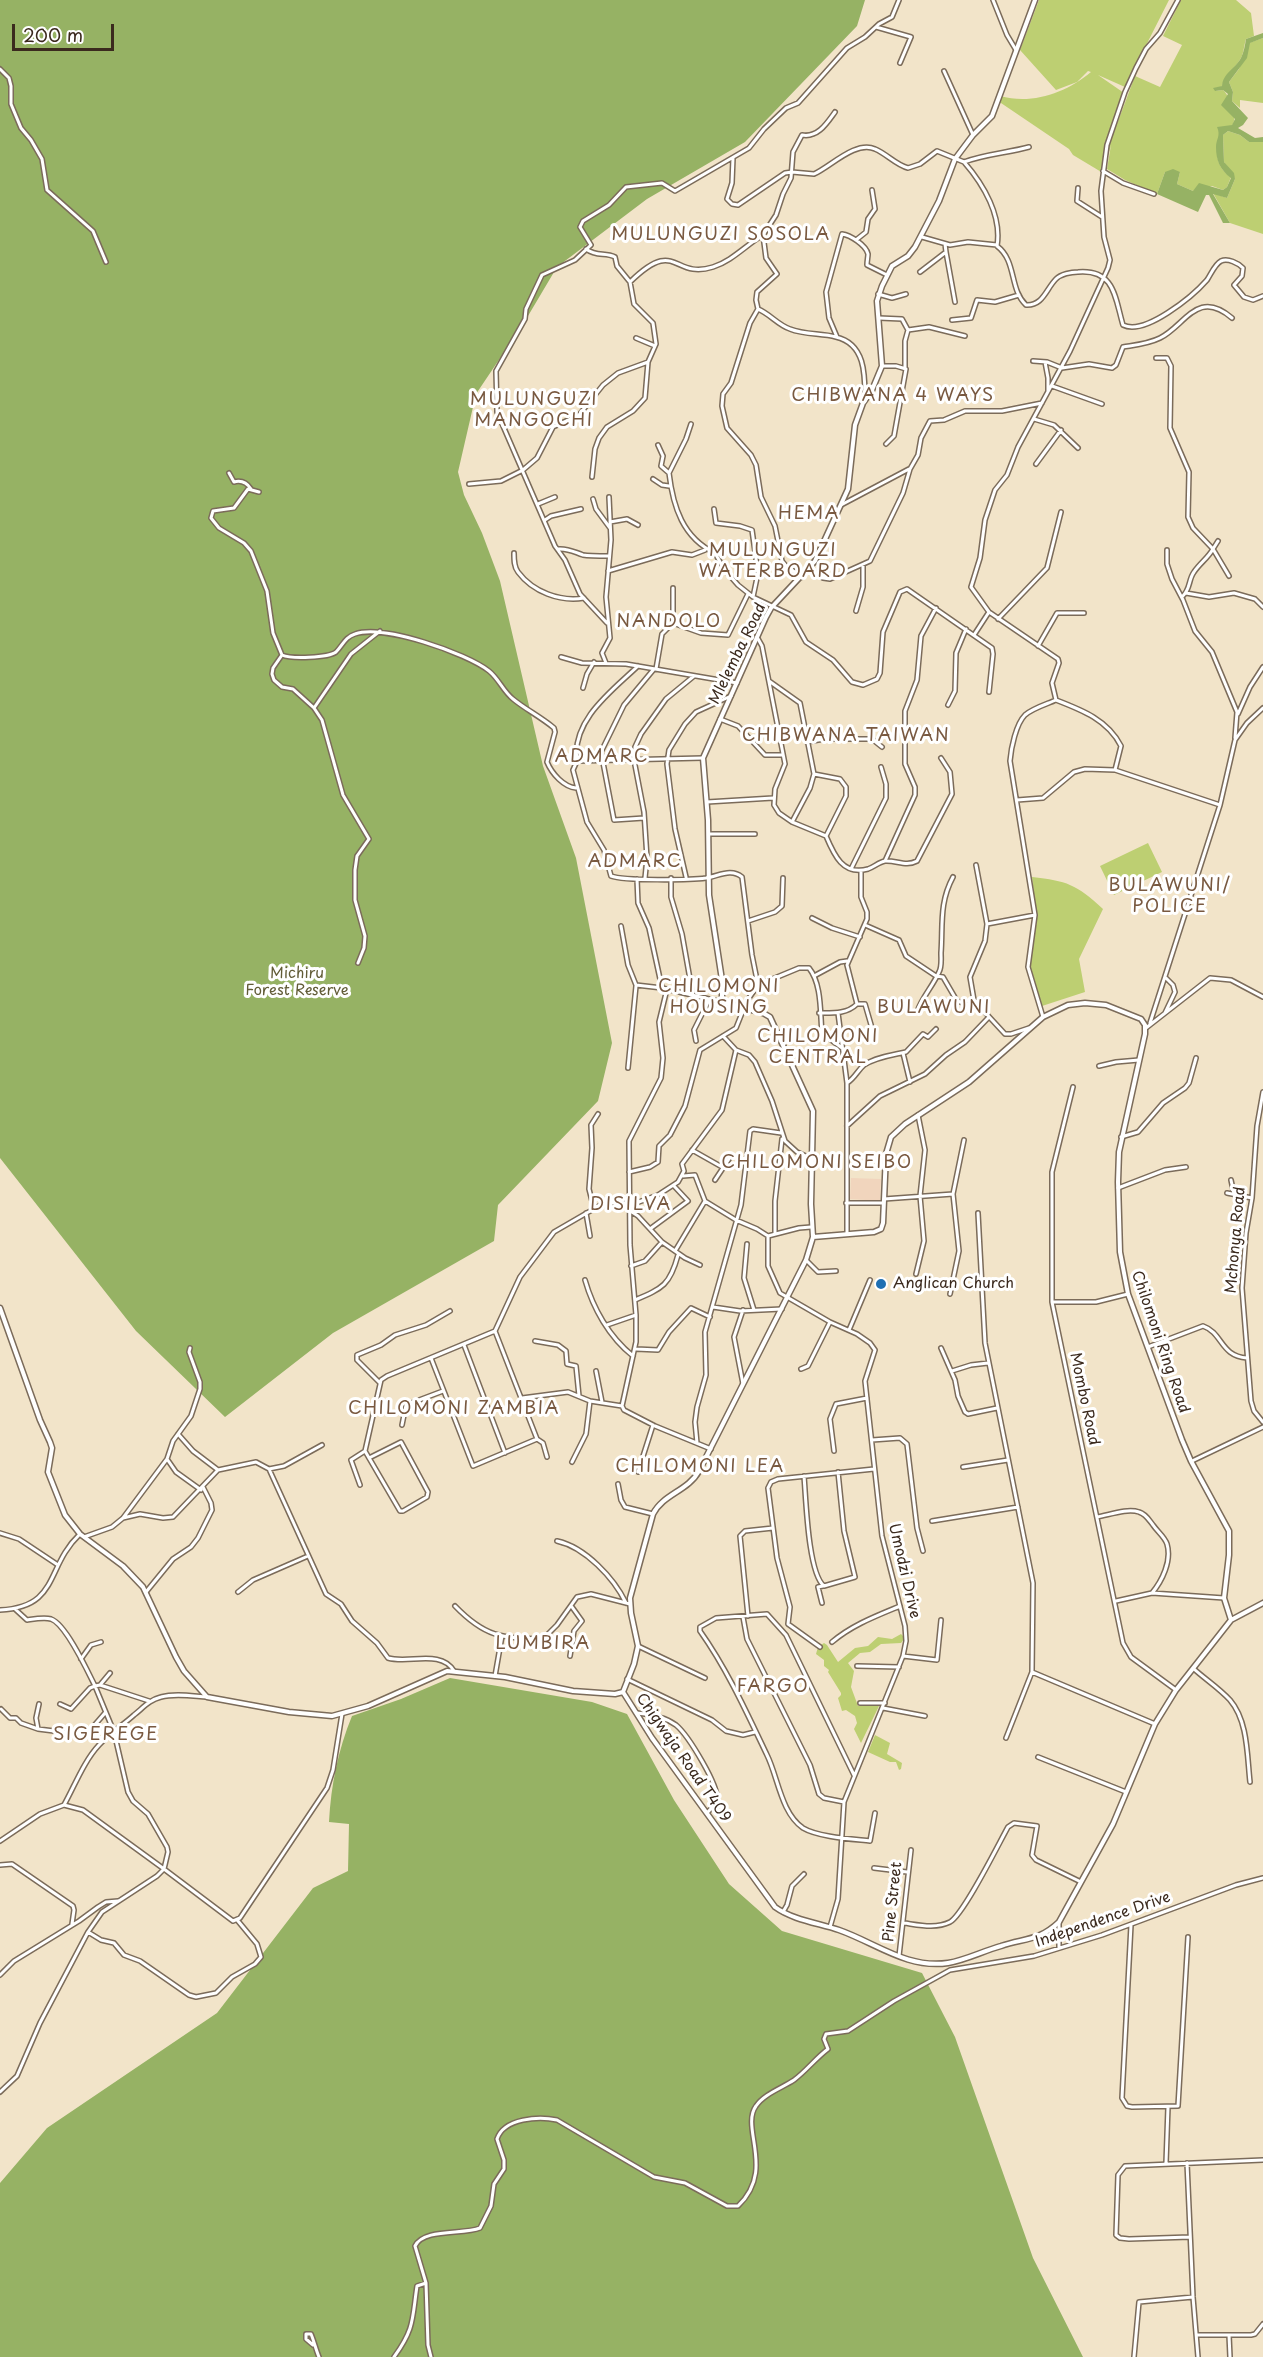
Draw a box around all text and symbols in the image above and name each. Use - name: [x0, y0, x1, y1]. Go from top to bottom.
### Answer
- scale bar: [15, 12, 117, 50]
- text: 200 m: [23, 21, 83, 48]
- district label: MULUNGUZI SOSOLA: [613, 224, 829, 246]
- district label: CHIBWANA 4 WAYS: [791, 385, 995, 407]
- district label: MULUNGUZI MANGOCHI: [471, 389, 597, 432]
- district label: HEMA: [778, 503, 840, 525]
- district label: MULUNGUZI WATERBOARD: [700, 540, 846, 582]
- street label: Mlelemba Road: [706, 600, 770, 708]
- district label: NANDOLO: [616, 611, 722, 633]
- district label: CHIBWANA TAIWAN: [742, 725, 950, 747]
- district label: ADMARC: [555, 746, 649, 768]
- district label: ADMARC: [588, 851, 682, 873]
- district label: BULAWUNI/ POLICE: [1108, 875, 1232, 918]
- park label: Michiru Forest Reserve: [245, 965, 349, 1000]
- district label: CHILOMONI HOUSING: [659, 976, 779, 1018]
- district label: BULAWUNI: [877, 997, 991, 1019]
- district label: CHILOMONI CENTRAL: [758, 1026, 878, 1068]
- district label: CHILOMONI SEIBO: [722, 1152, 912, 1174]
- street label: Mchonya Road: [1222, 1186, 1250, 1294]
- district label: DISILVA: [590, 1194, 672, 1216]
- street label: Chilomoni Ring Road: [1127, 1268, 1193, 1416]
- place label: Anglican Church: [893, 1275, 1014, 1293]
- marker: Anglican Church: [874, 1277, 888, 1291]
- street label: Mombo Road: [1065, 1351, 1103, 1447]
- district label: CHILOMONI ZAMBIA: [349, 1398, 559, 1420]
- district label: CHILOMONI LEA: [616, 1456, 784, 1478]
- street label: Umodzi Drive: [884, 1522, 924, 1620]
- district label: LUMBIRA: [496, 1633, 590, 1655]
- district label: FARGO: [736, 1676, 810, 1698]
- street label: Chigwaja Road T409: [632, 1690, 734, 1826]
- district label: SIGEREGE: [54, 1724, 158, 1746]
- street label: Pine Street: [880, 1861, 906, 1943]
- street label: Independence Drive: [1033, 1888, 1173, 1952]

